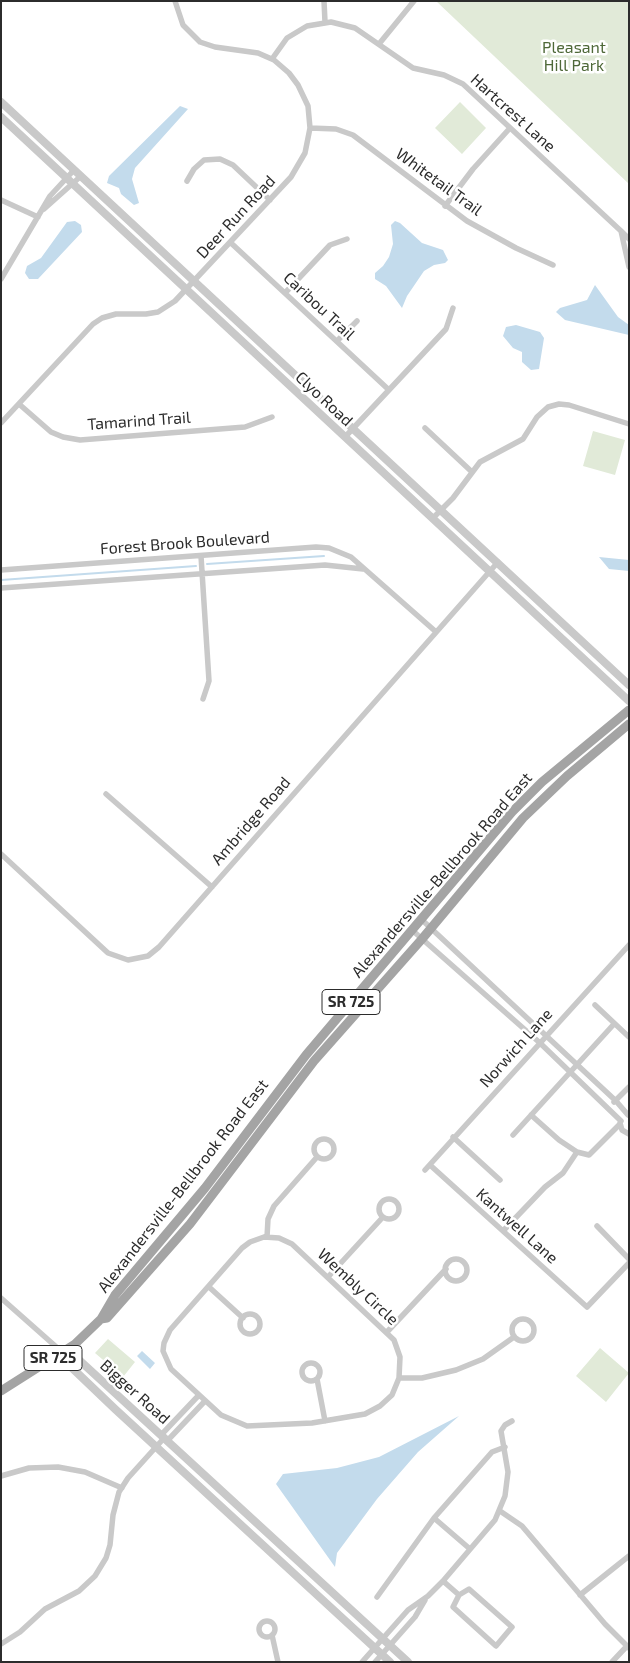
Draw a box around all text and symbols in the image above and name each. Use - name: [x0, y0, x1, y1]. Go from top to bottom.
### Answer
- park label: Pleasant Hill Park: [542, 38, 606, 76]
- street label: Hartcrest Lane: [467, 70, 559, 156]
- street label: Whitetail Trail: [392, 144, 486, 220]
- street label: Deer Run Road: [193, 172, 279, 262]
- street label: Caribou Trail: [279, 268, 359, 344]
- street label: Clyo Road: [291, 368, 357, 430]
- street label: Tamarind Trail: [87, 408, 191, 434]
- street label: Forest Brook Boulevard: [99, 527, 271, 559]
- street label: Alexandersville-Bellbrook Road East: [348, 769, 536, 981]
- street label: Ambridge Road: [208, 773, 294, 869]
- road number: SR 725: [322, 990, 380, 1014]
- street label: Norwich Lane: [476, 1005, 556, 1091]
- street label: Alexandersville-Bellbrook Road East: [94, 1076, 272, 1296]
- street label: Kantwell Lane: [472, 1184, 562, 1268]
- street label: Wembly Circle: [314, 1245, 402, 1329]
- road number: SR 725: [24, 1346, 82, 1370]
- street label: Bigger Road: [96, 1356, 174, 1428]

